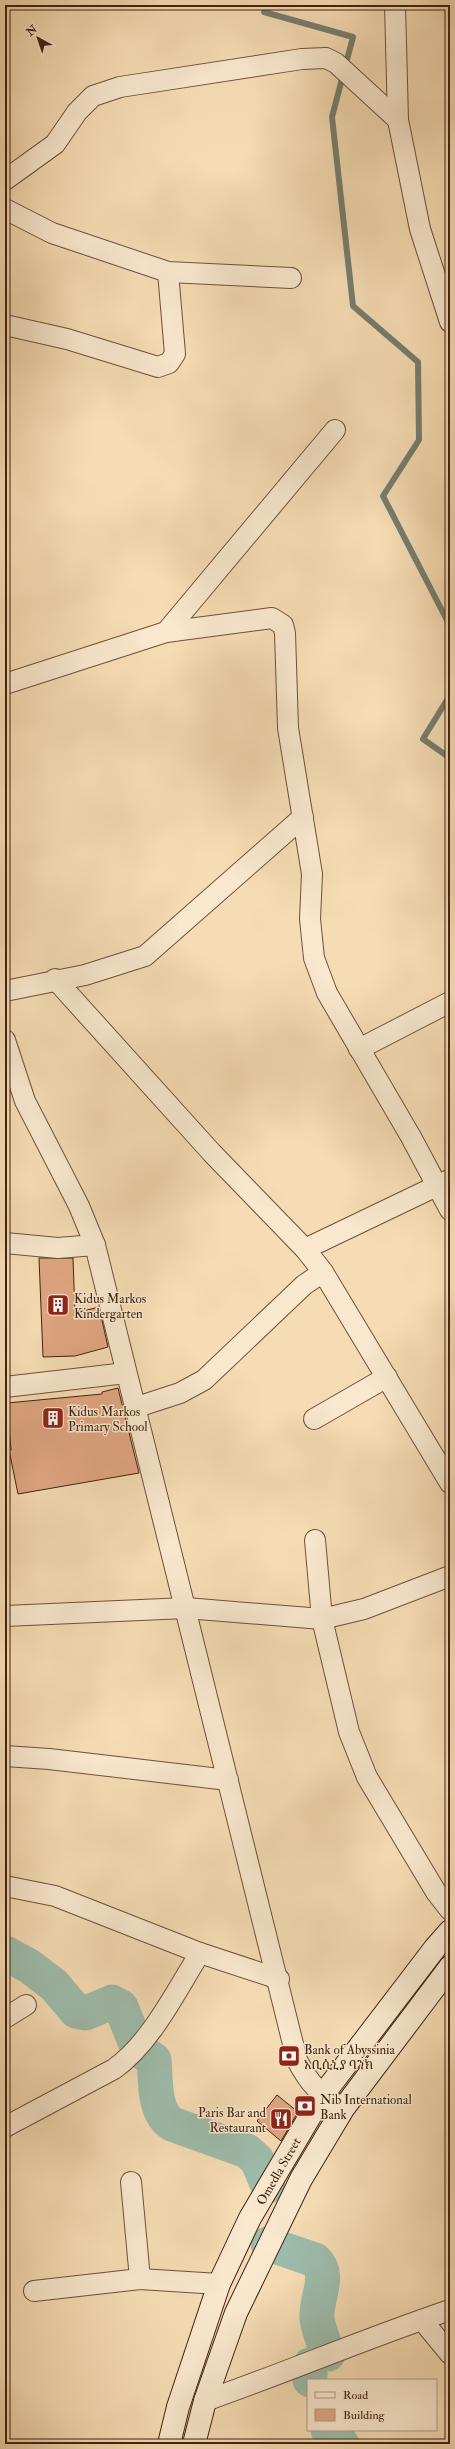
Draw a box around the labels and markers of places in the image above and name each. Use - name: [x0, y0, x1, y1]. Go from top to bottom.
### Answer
- place label: Kidus Markos Kindergarten: [74, 1291, 147, 1322]
- building icon: Kidus Markos Kindergarten: [45, 1292, 71, 1318]
- place label: Kidus Markos Primary School: [68, 1404, 148, 1436]
- building icon: Kidus Markos Primary School: [40, 1405, 66, 1431]
- place label: Bank of Abyssinia አቢሲኒያ ባንክ: [304, 2042, 396, 2073]
- bank icon: Bank of Abyssinia አቢሲኒያ ባንክ: [276, 2043, 302, 2069]
- place label: Nib International Bank: [320, 2092, 412, 2123]
- bank icon: Nib International Bank: [292, 2093, 318, 2119]
- place label: Paris Bar and Restaurant: [198, 2105, 267, 2136]
- restaurant icon: Paris Bar and Restaurant: [268, 2106, 294, 2132]

